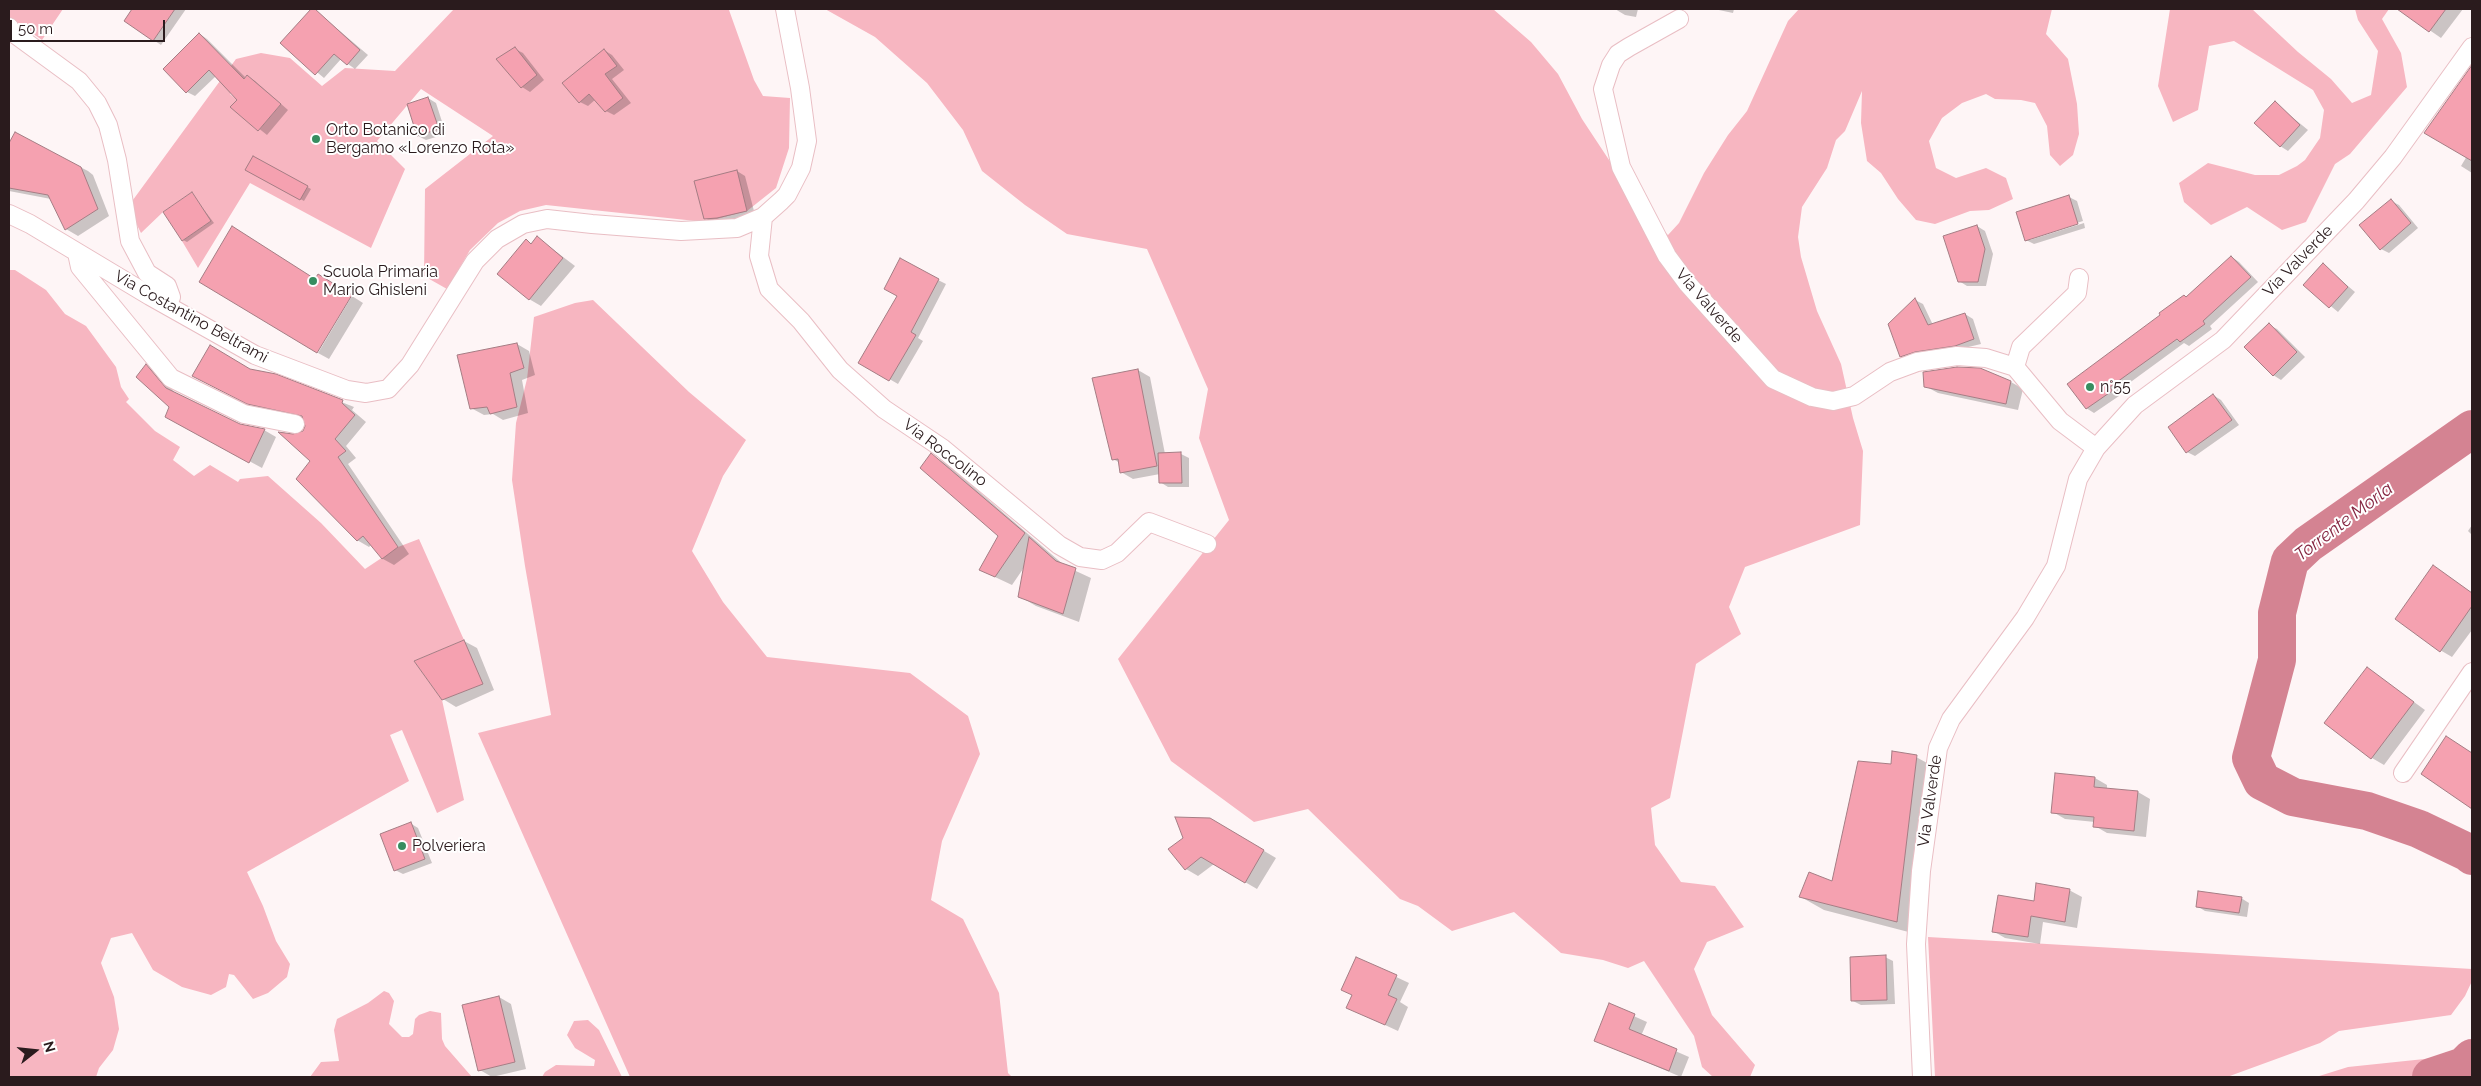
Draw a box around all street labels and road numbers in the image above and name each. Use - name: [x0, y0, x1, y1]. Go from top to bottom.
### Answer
- street label: Via Valverde: [2259, 221, 2337, 301]
- street label: Via Valverde: [1671, 265, 1747, 347]
- street label: Via Costantino Beltrami: [111, 267, 271, 367]
- street label: Via Roccolino: [899, 415, 991, 491]
- street label: Via Valverde: [1914, 754, 1946, 848]

